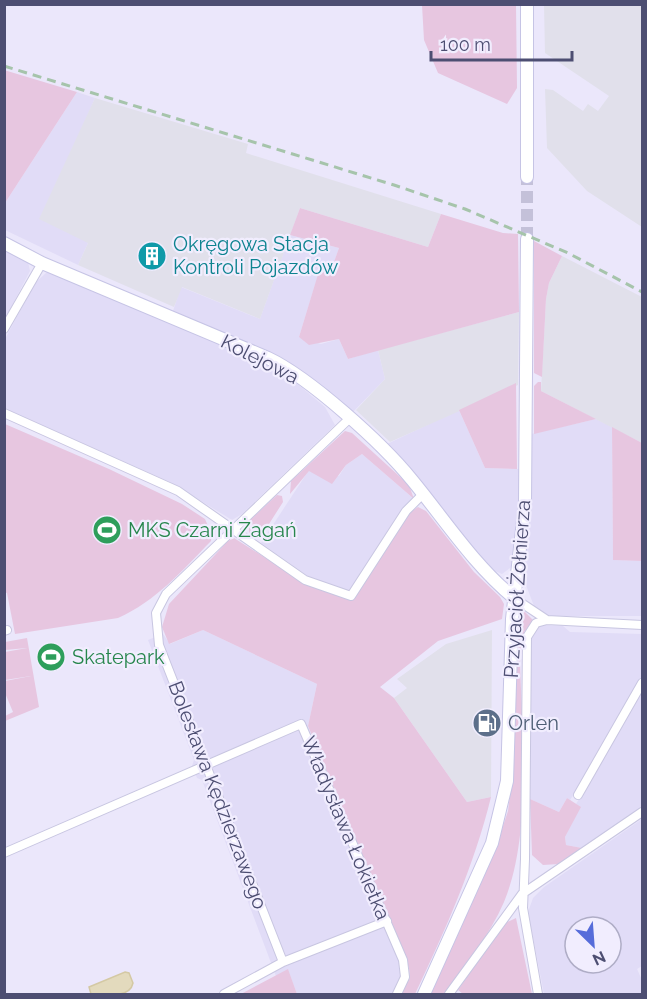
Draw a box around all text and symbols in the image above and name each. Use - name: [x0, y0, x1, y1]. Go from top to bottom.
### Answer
- scale bar: [431, 24, 572, 62]
- text: 100 m: [440, 34, 491, 55]
- place label: Okręgowa Stacja Kontroli Pojazdów: [173, 232, 338, 279]
- building icon: Okręgowa Stacja Kontroli Pojazdów: [136, 240, 168, 272]
- street label: Kolejowa: [217, 329, 303, 389]
- street label: Przyjaciół Żołnierza: [498, 499, 535, 679]
- sports icon: MKS Czarni Żagań: [91, 514, 123, 546]
- place label: MKS Czarni Żagań: [128, 517, 297, 542]
- sports icon: Skatepark: [35, 641, 67, 673]
- place label: Skatepark: [72, 645, 165, 669]
- street label: Bolesława Kędzierzawego: [163, 678, 273, 912]
- fuel station icon: Orlen: [471, 707, 503, 739]
- place label: Orlen: [508, 711, 559, 735]
- street label: Władysława Łokietka: [296, 733, 396, 923]
- north arrow: [563, 915, 623, 975]
- text: N: [590, 947, 609, 969]

